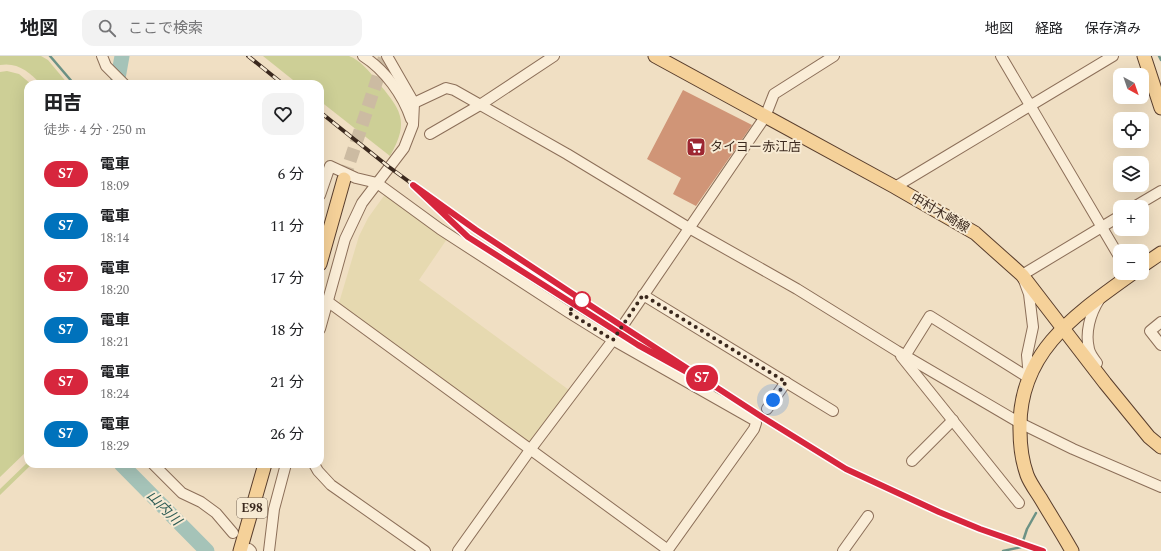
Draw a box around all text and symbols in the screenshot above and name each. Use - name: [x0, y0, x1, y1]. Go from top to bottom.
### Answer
- search box: [82, 10, 362, 46]
- text: 地図: [20, 14, 58, 43]
- icon: search: [96, 17, 118, 39]
- text: ここで検索: [128, 17, 203, 40]
- text: 地図: [985, 18, 1013, 39]
- text: 経路: [1035, 18, 1063, 39]
- text: 保存済み: [1085, 18, 1141, 39]
- north arrow: [1113, 68, 1149, 104]
- map controls: [1113, 68, 1149, 280]
- text: 田吉: [44, 89, 82, 118]
- button: heart: [262, 93, 304, 135]
- button: locate: [1113, 112, 1149, 148]
- text: 徒歩 · 4 分 · 250 m: [44, 120, 146, 140]
- supermarket icon: タイヨー赤江店: [685, 136, 707, 158]
- place label: タイヨー赤江店: [710, 137, 801, 157]
- text: 電車: [100, 153, 130, 176]
- button: layers: [1113, 156, 1149, 192]
- text: S7: [58, 163, 74, 184]
- text: 6 分: [278, 163, 304, 186]
- text: 18:09: [100, 176, 129, 196]
- street label: 中村木崎線: [907, 188, 973, 238]
- button: +: [1113, 200, 1149, 236]
- text: 電車: [100, 205, 130, 228]
- text: S7: [58, 215, 74, 236]
- text: 11 分: [270, 215, 304, 238]
- text: 18:14: [100, 228, 129, 248]
- button: −: [1113, 244, 1149, 280]
- text: 電車: [100, 257, 130, 280]
- text: S7: [58, 267, 74, 288]
- text: 17 分: [270, 267, 304, 290]
- text: 18:20: [100, 280, 129, 300]
- unlabelled marker: [573, 291, 591, 309]
- text: 電車: [100, 309, 130, 332]
- text: S7: [58, 319, 74, 340]
- text: 18 分: [270, 319, 304, 342]
- text: 18:21: [100, 332, 129, 352]
- text: 電車: [100, 361, 130, 384]
- line badge: S7: [684, 365, 720, 391]
- text: S7: [694, 367, 710, 388]
- text: S7: [58, 371, 74, 392]
- text: 21 分: [270, 371, 304, 394]
- text: 18:24: [100, 384, 129, 404]
- your location: [763, 390, 783, 410]
- text: 電車: [100, 413, 130, 436]
- text: S7: [58, 423, 74, 444]
- text: 26 分: [270, 423, 304, 446]
- text: 18:29: [100, 436, 129, 456]
- water label: 山内川: [142, 486, 188, 532]
- road number: E98: [237, 498, 267, 518]

